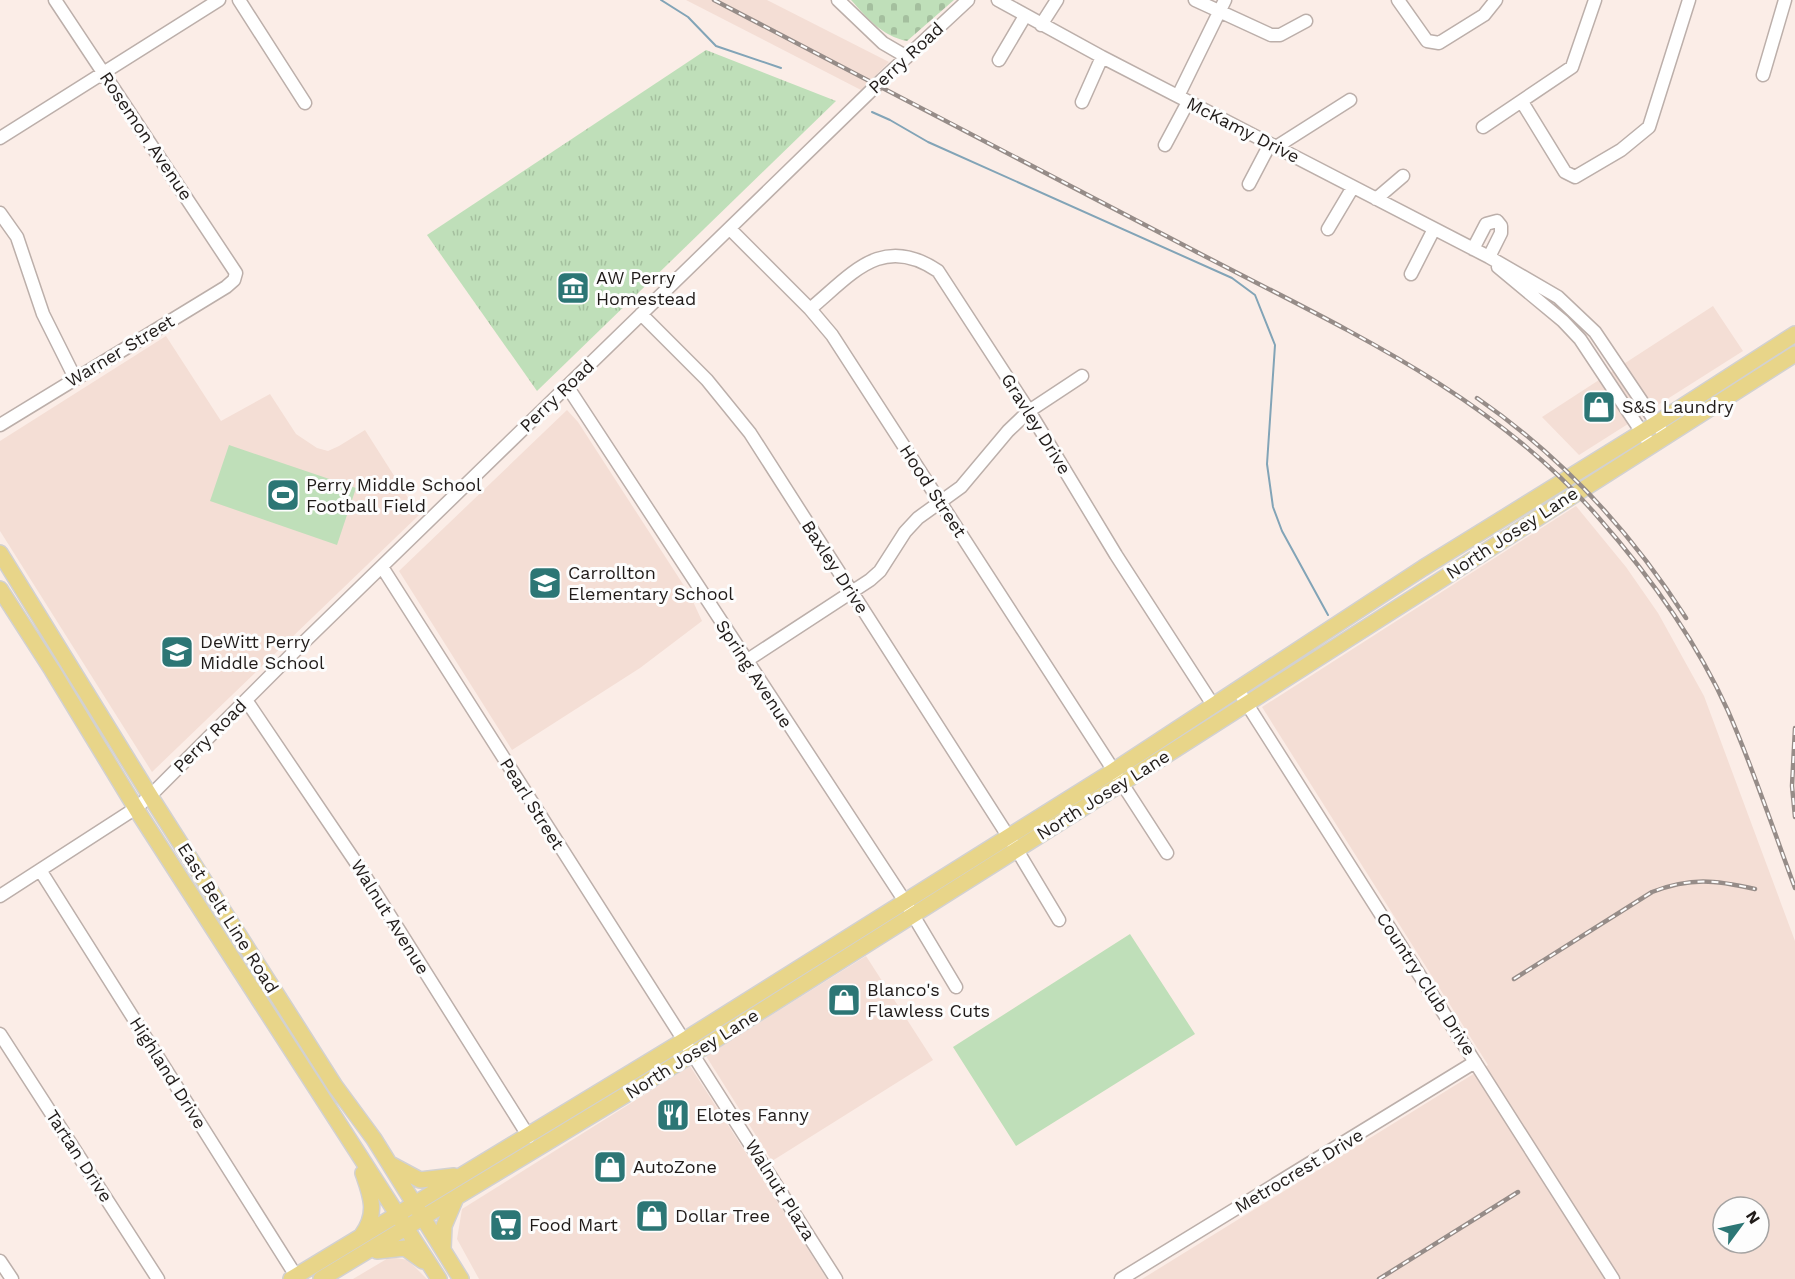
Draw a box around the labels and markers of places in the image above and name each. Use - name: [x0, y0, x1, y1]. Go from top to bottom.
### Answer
- place label: AW Perry Homestead: [596, 267, 696, 309]
- museum icon: AW Perry Homestead: [555, 270, 591, 306]
- shop icon: S&S Laundry: [1581, 389, 1617, 425]
- place label: S&S Laundry: [1622, 396, 1734, 417]
- place label: Perry Middle School Football Field: [306, 474, 482, 516]
- sports icon: Perry Middle School Football Field: [265, 477, 301, 513]
- place label: Carrollton Elementary School: [568, 562, 734, 604]
- school or university icon: Carrollton Elementary School: [527, 565, 563, 601]
- place label: DeWitt Perry Middle School: [200, 631, 325, 673]
- school or university icon: DeWitt Perry Middle School: [159, 634, 195, 670]
- place label: Blanco's Flawless Cuts: [867, 979, 990, 1021]
- shop icon: Blanco's Flawless Cuts: [826, 982, 862, 1018]
- restaurant icon: Elotes Fanny: [655, 1097, 691, 1133]
- place label: Elotes Fanny: [696, 1104, 809, 1125]
- shop icon: AutoZone: [592, 1149, 628, 1185]
- place label: AutoZone: [633, 1156, 717, 1177]
- shop icon: Dollar Tree: [634, 1198, 670, 1234]
- place label: Dollar Tree: [675, 1205, 770, 1226]
- supermarket icon: Food Mart: [488, 1207, 524, 1243]
- place label: Food Mart: [529, 1214, 618, 1235]

